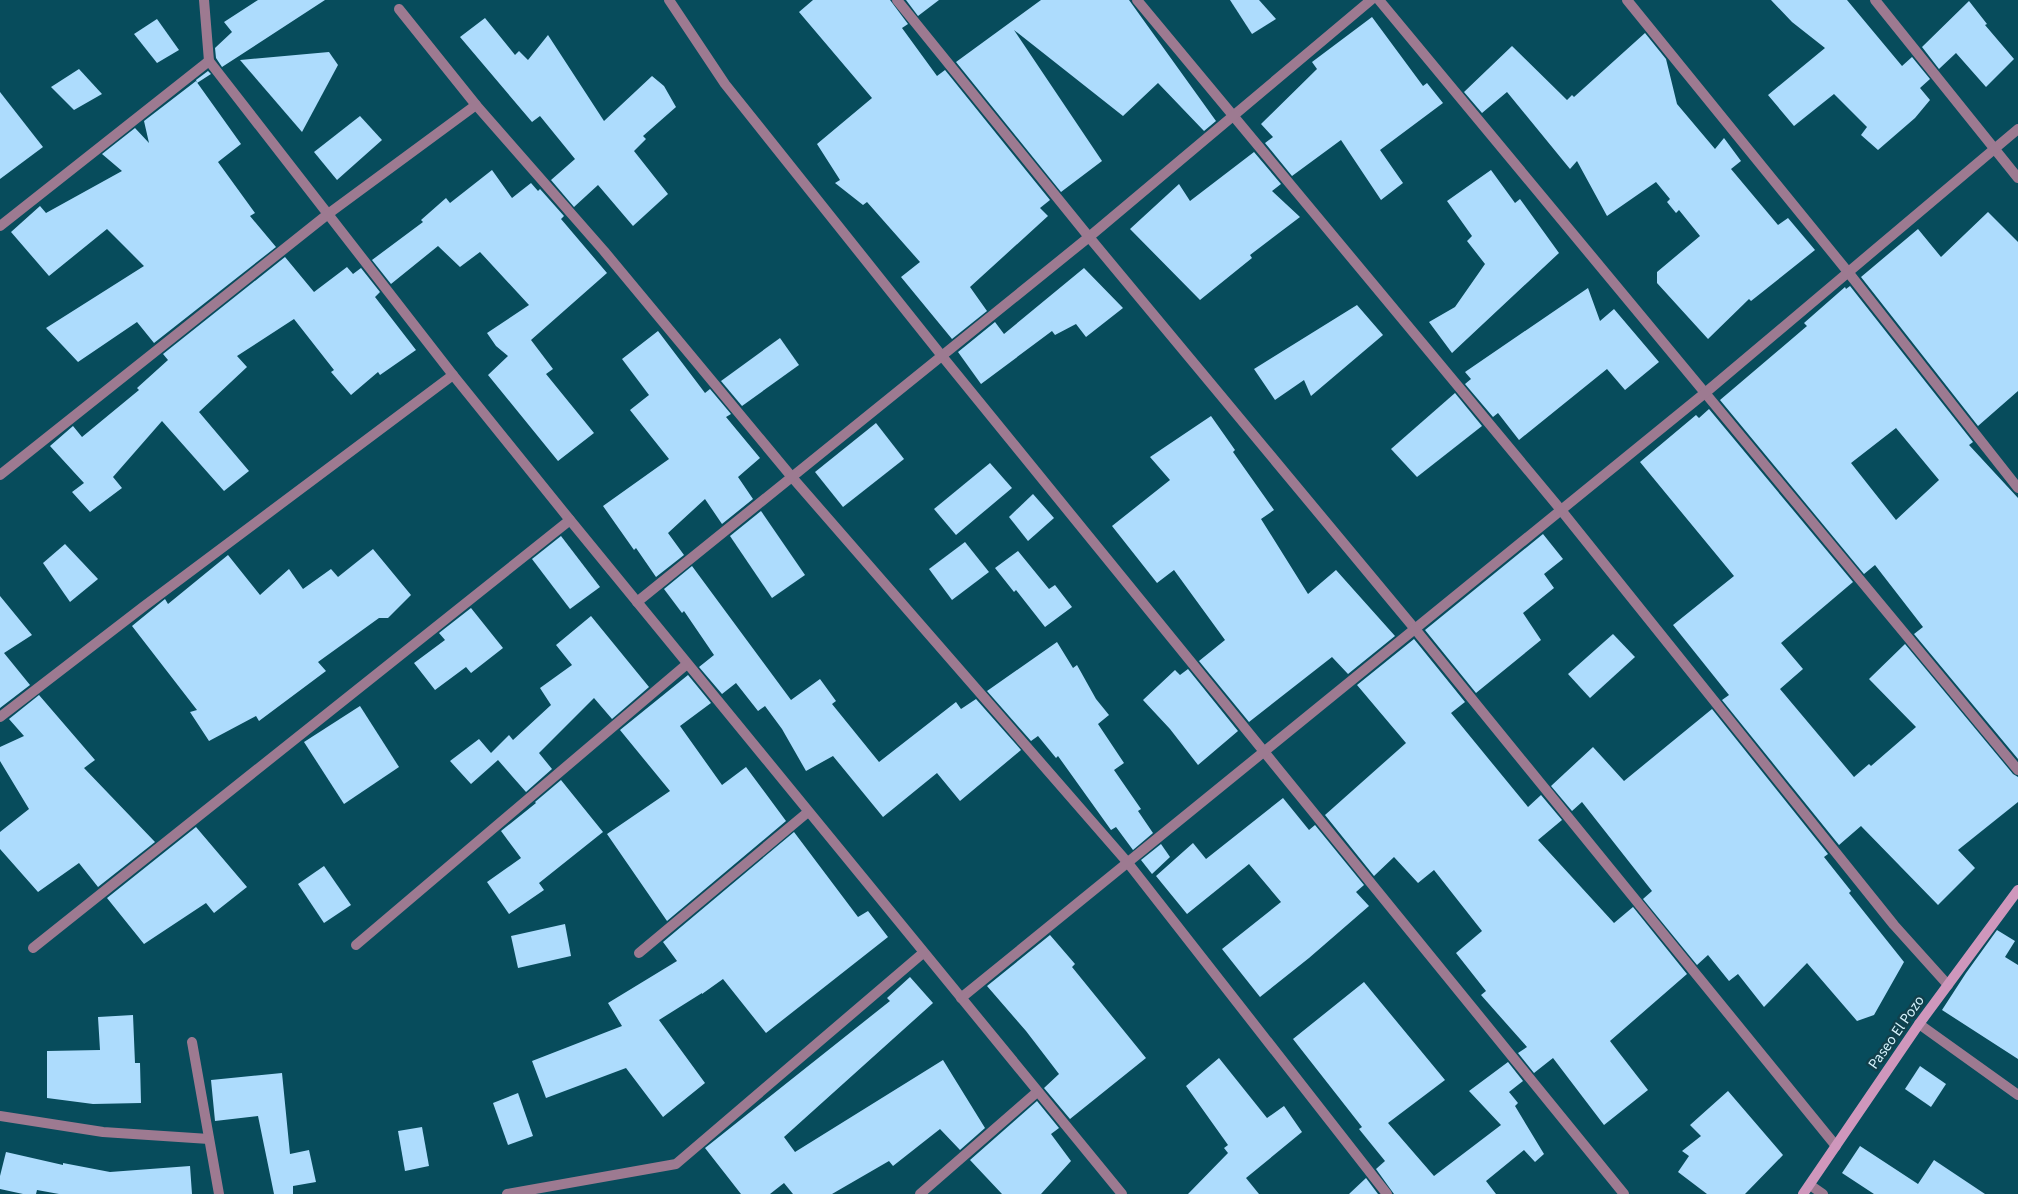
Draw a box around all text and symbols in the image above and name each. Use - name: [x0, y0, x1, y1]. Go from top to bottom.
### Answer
- street label: Paseo El Pozo: [1863, 991, 1930, 1073]

